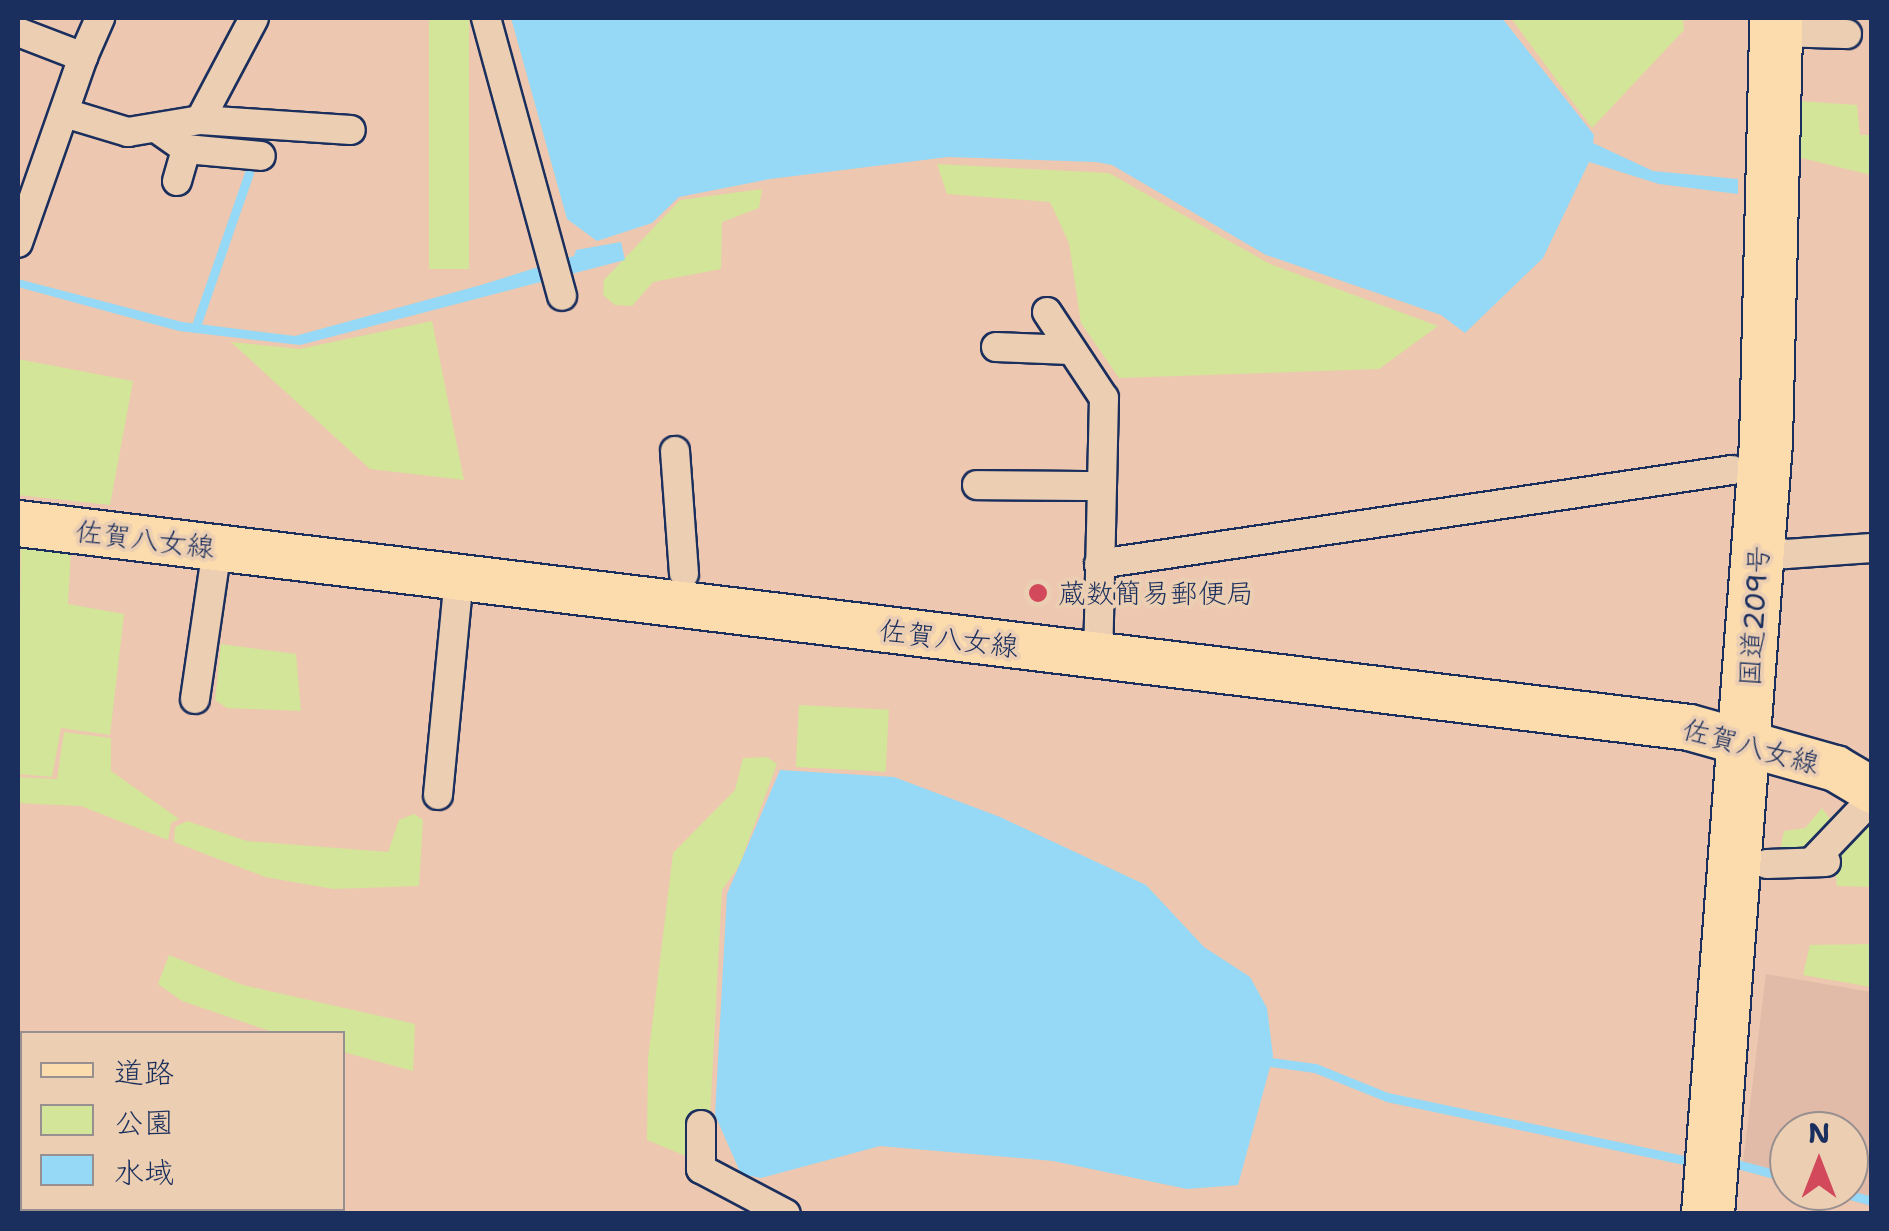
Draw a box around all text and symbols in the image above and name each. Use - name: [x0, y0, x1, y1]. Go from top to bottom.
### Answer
- street label: 佐賀八女線: [73, 514, 217, 564]
- street label: 国道209号: [1732, 544, 1776, 688]
- place label: 蔵数簡易郵便局: [1058, 576, 1254, 610]
- marker: 蔵数簡易郵便局: [1027, 582, 1049, 604]
- street label: 佐賀八女線: [877, 613, 1021, 663]
- street label: 佐賀八女線: [1679, 712, 1823, 780]
- legend: [20, 1031, 345, 1211]
- text: 道路: [114, 1052, 174, 1093]
- text: 公園: [114, 1102, 174, 1143]
- north arrow: [1769, 1111, 1869, 1211]
- text: N: [1808, 1114, 1830, 1152]
- text: 水域: [114, 1152, 174, 1193]

